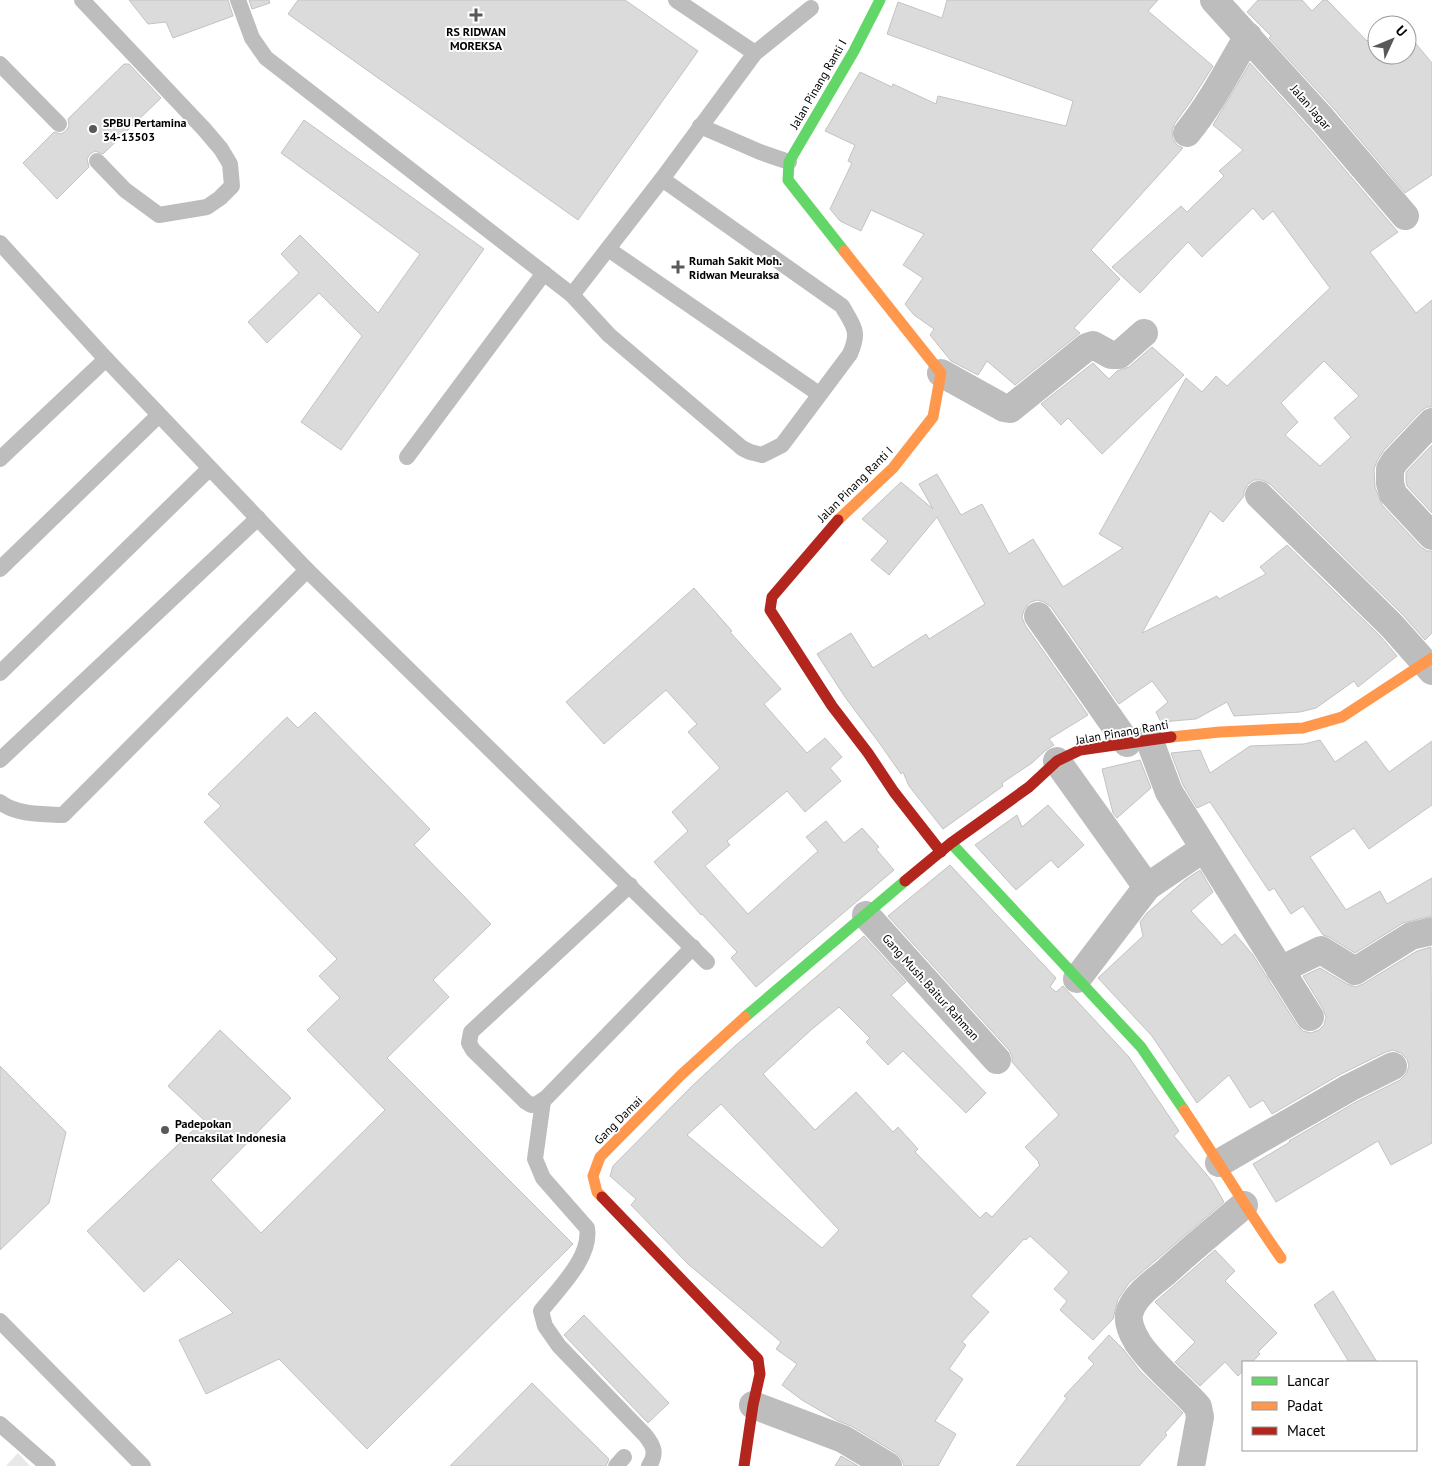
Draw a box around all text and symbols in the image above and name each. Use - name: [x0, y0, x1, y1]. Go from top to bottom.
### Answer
- marker: RS RIDWAN MOREKSA: [469, 8, 483, 22]
- north arrow: [1367, 15, 1417, 65]
- text: U: [1392, 22, 1411, 40]
- place label: RS RIDWAN MOREKSA: [446, 24, 506, 53]
- street label: Jalan Pinang Ranti I: [786, 37, 850, 132]
- street label: Jalan Jagar: [1287, 81, 1335, 133]
- place label: SPBU Pertamina 34-13503: [103, 115, 187, 144]
- marker: SPBU Pertamina 34-13503: [87, 123, 99, 135]
- place label: Rumah Sakit Moh. Ridwan Meuraksa: [689, 253, 782, 282]
- marker: Rumah Sakit Moh. Ridwan Meuraksa: [671, 260, 685, 274]
- street label: Jalan Pinang Ranti I: [813, 443, 896, 526]
- street label: Jalan Pinang Ranti: [1073, 716, 1170, 748]
- street label: Gang Mush. Baitur Rahman: [879, 931, 983, 1043]
- street label: Gang Damai: [591, 1093, 645, 1147]
- place label: Padepokan Pencaksilat Indonesia: [175, 1116, 286, 1145]
- marker: Padepokan Pencaksilat Indonesia: [159, 1124, 171, 1136]
- legend: [1242, 1361, 1417, 1451]
- text: Lancar: [1287, 1371, 1329, 1390]
- text: Padat: [1287, 1396, 1323, 1415]
- text: Macet: [1287, 1421, 1325, 1440]

